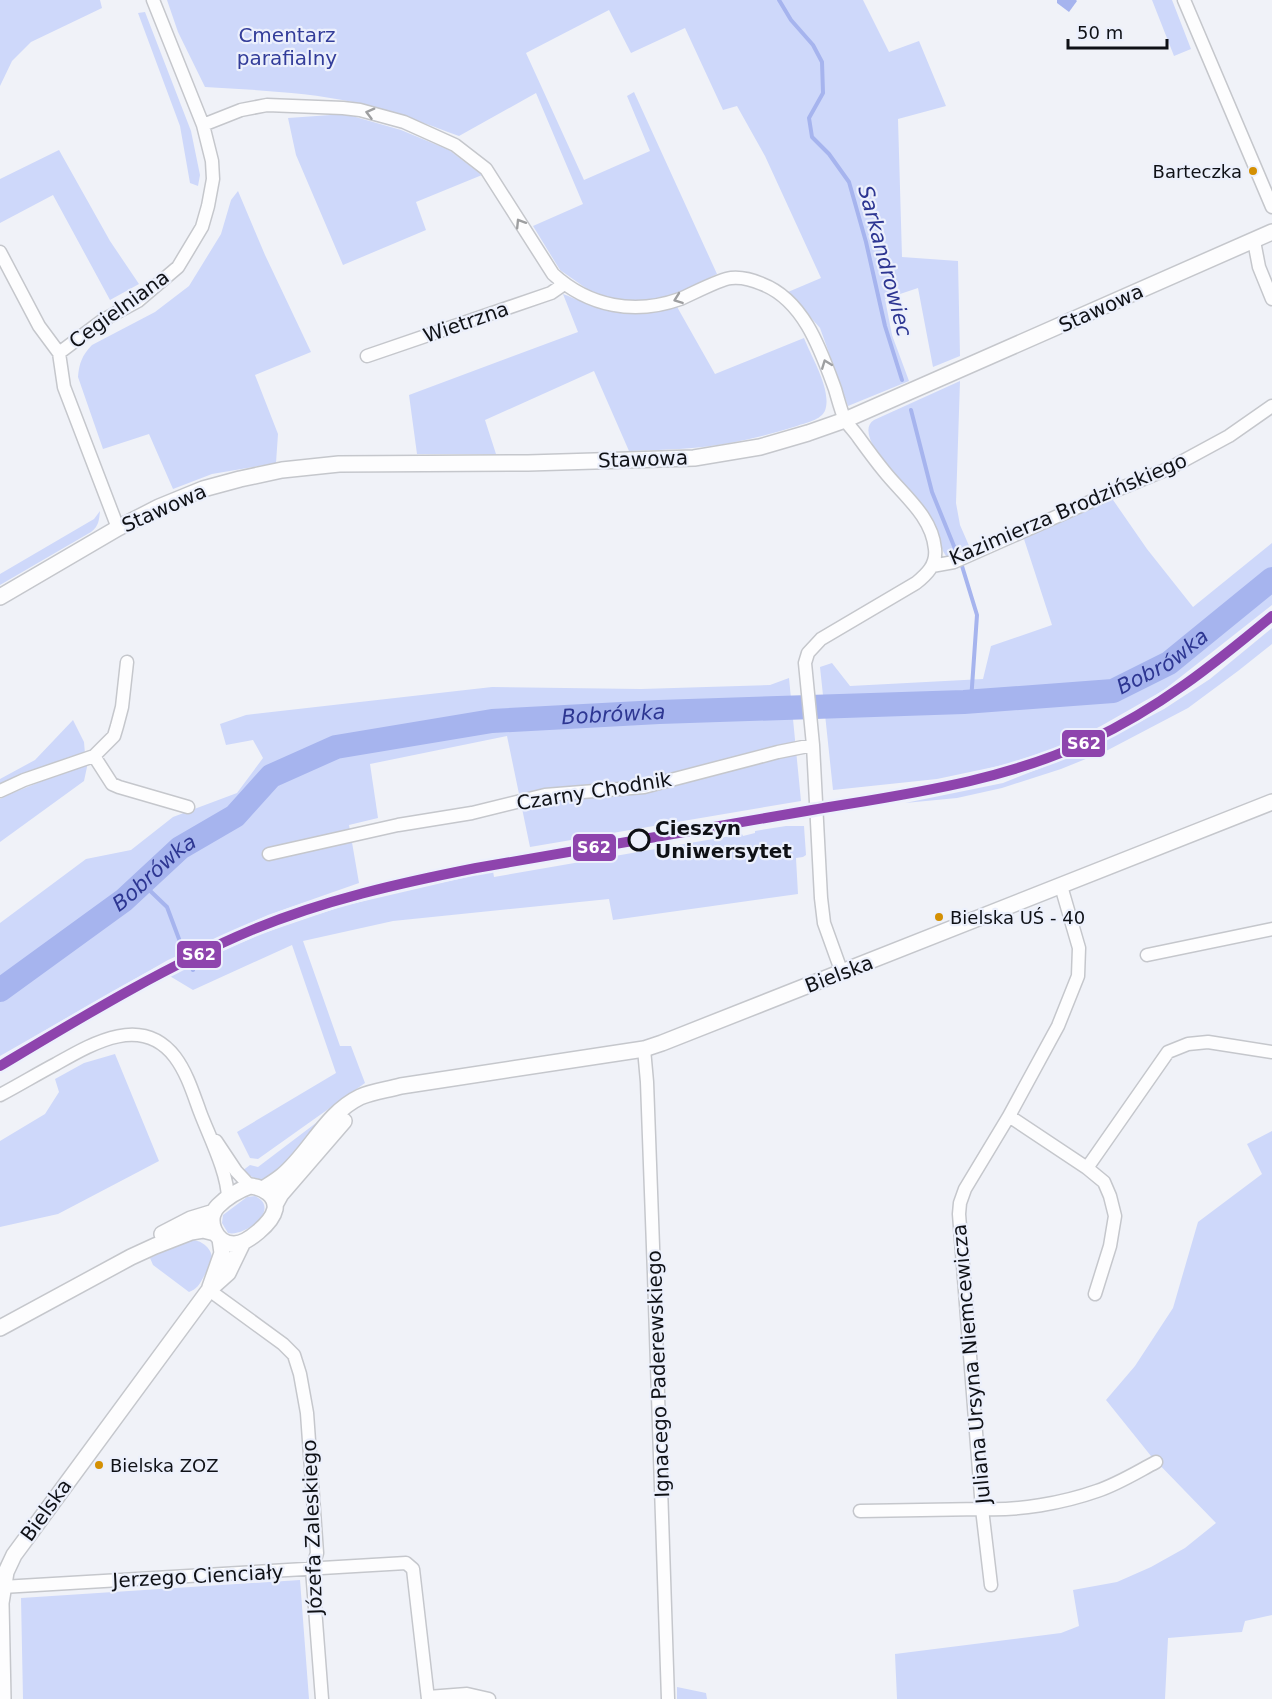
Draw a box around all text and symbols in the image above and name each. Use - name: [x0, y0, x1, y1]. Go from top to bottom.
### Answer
- scale bar: [1068, 12, 1167, 50]
- text: 50 m: [1077, 22, 1123, 43]
- park label: Cmentarz parafialny: [237, 23, 337, 70]
- one-way arrow: [365, 108, 375, 120]
- place label: Barteczka: [1153, 161, 1242, 182]
- marker: Barteczka: [1247, 165, 1259, 177]
- water label: Sarkandrowiec: [853, 183, 917, 340]
- one-way arrow: [517, 219, 528, 230]
- street label: Cegielniana: [64, 265, 174, 353]
- street label: Stawowa: [1055, 279, 1147, 337]
- one-way arrow: [673, 292, 684, 304]
- street label: Wietrzna: [420, 296, 512, 348]
- one-way arrow: [820, 360, 833, 370]
- street label: Stawowa: [598, 445, 688, 473]
- street label: Kazimierza Brodzińskiego: [946, 448, 1190, 570]
- street label: Stawowa: [118, 479, 210, 537]
- water label: Bobrówka: [1113, 624, 1213, 699]
- water label: Bobrówka: [561, 700, 666, 729]
- line badge: S62: [1061, 729, 1106, 758]
- text: S62: [1067, 734, 1101, 753]
- street label: Czarny Chodnik: [515, 767, 674, 815]
- place label: Cieszyn Uniwersytet: [655, 816, 792, 863]
- water label: Bobrówka: [108, 829, 200, 916]
- marker: Cieszyn Uniwersytet: [628, 829, 650, 851]
- line badge: S62: [572, 833, 617, 862]
- text: S62: [577, 838, 611, 857]
- place label: Bielska UŚ - 40: [950, 907, 1085, 928]
- marker: Bielska UŚ - 40: [933, 911, 945, 923]
- line badge: S62: [176, 940, 222, 969]
- text: S62: [182, 945, 216, 964]
- street label: Bielska: [802, 950, 876, 998]
- street label: Juliana Ursyna Niemcewicza: [947, 1223, 995, 1507]
- street label: Ignacego Paderewskiego: [642, 1250, 674, 1498]
- street label: Józefa Zaleskiego: [297, 1439, 327, 1617]
- place label: Bielska ZOZ: [110, 1455, 219, 1476]
- marker: Bielska ZOZ: [93, 1459, 105, 1471]
- street label: Bielska: [15, 1474, 77, 1546]
- street label: Jerzego Cienciały: [110, 1560, 284, 1593]

